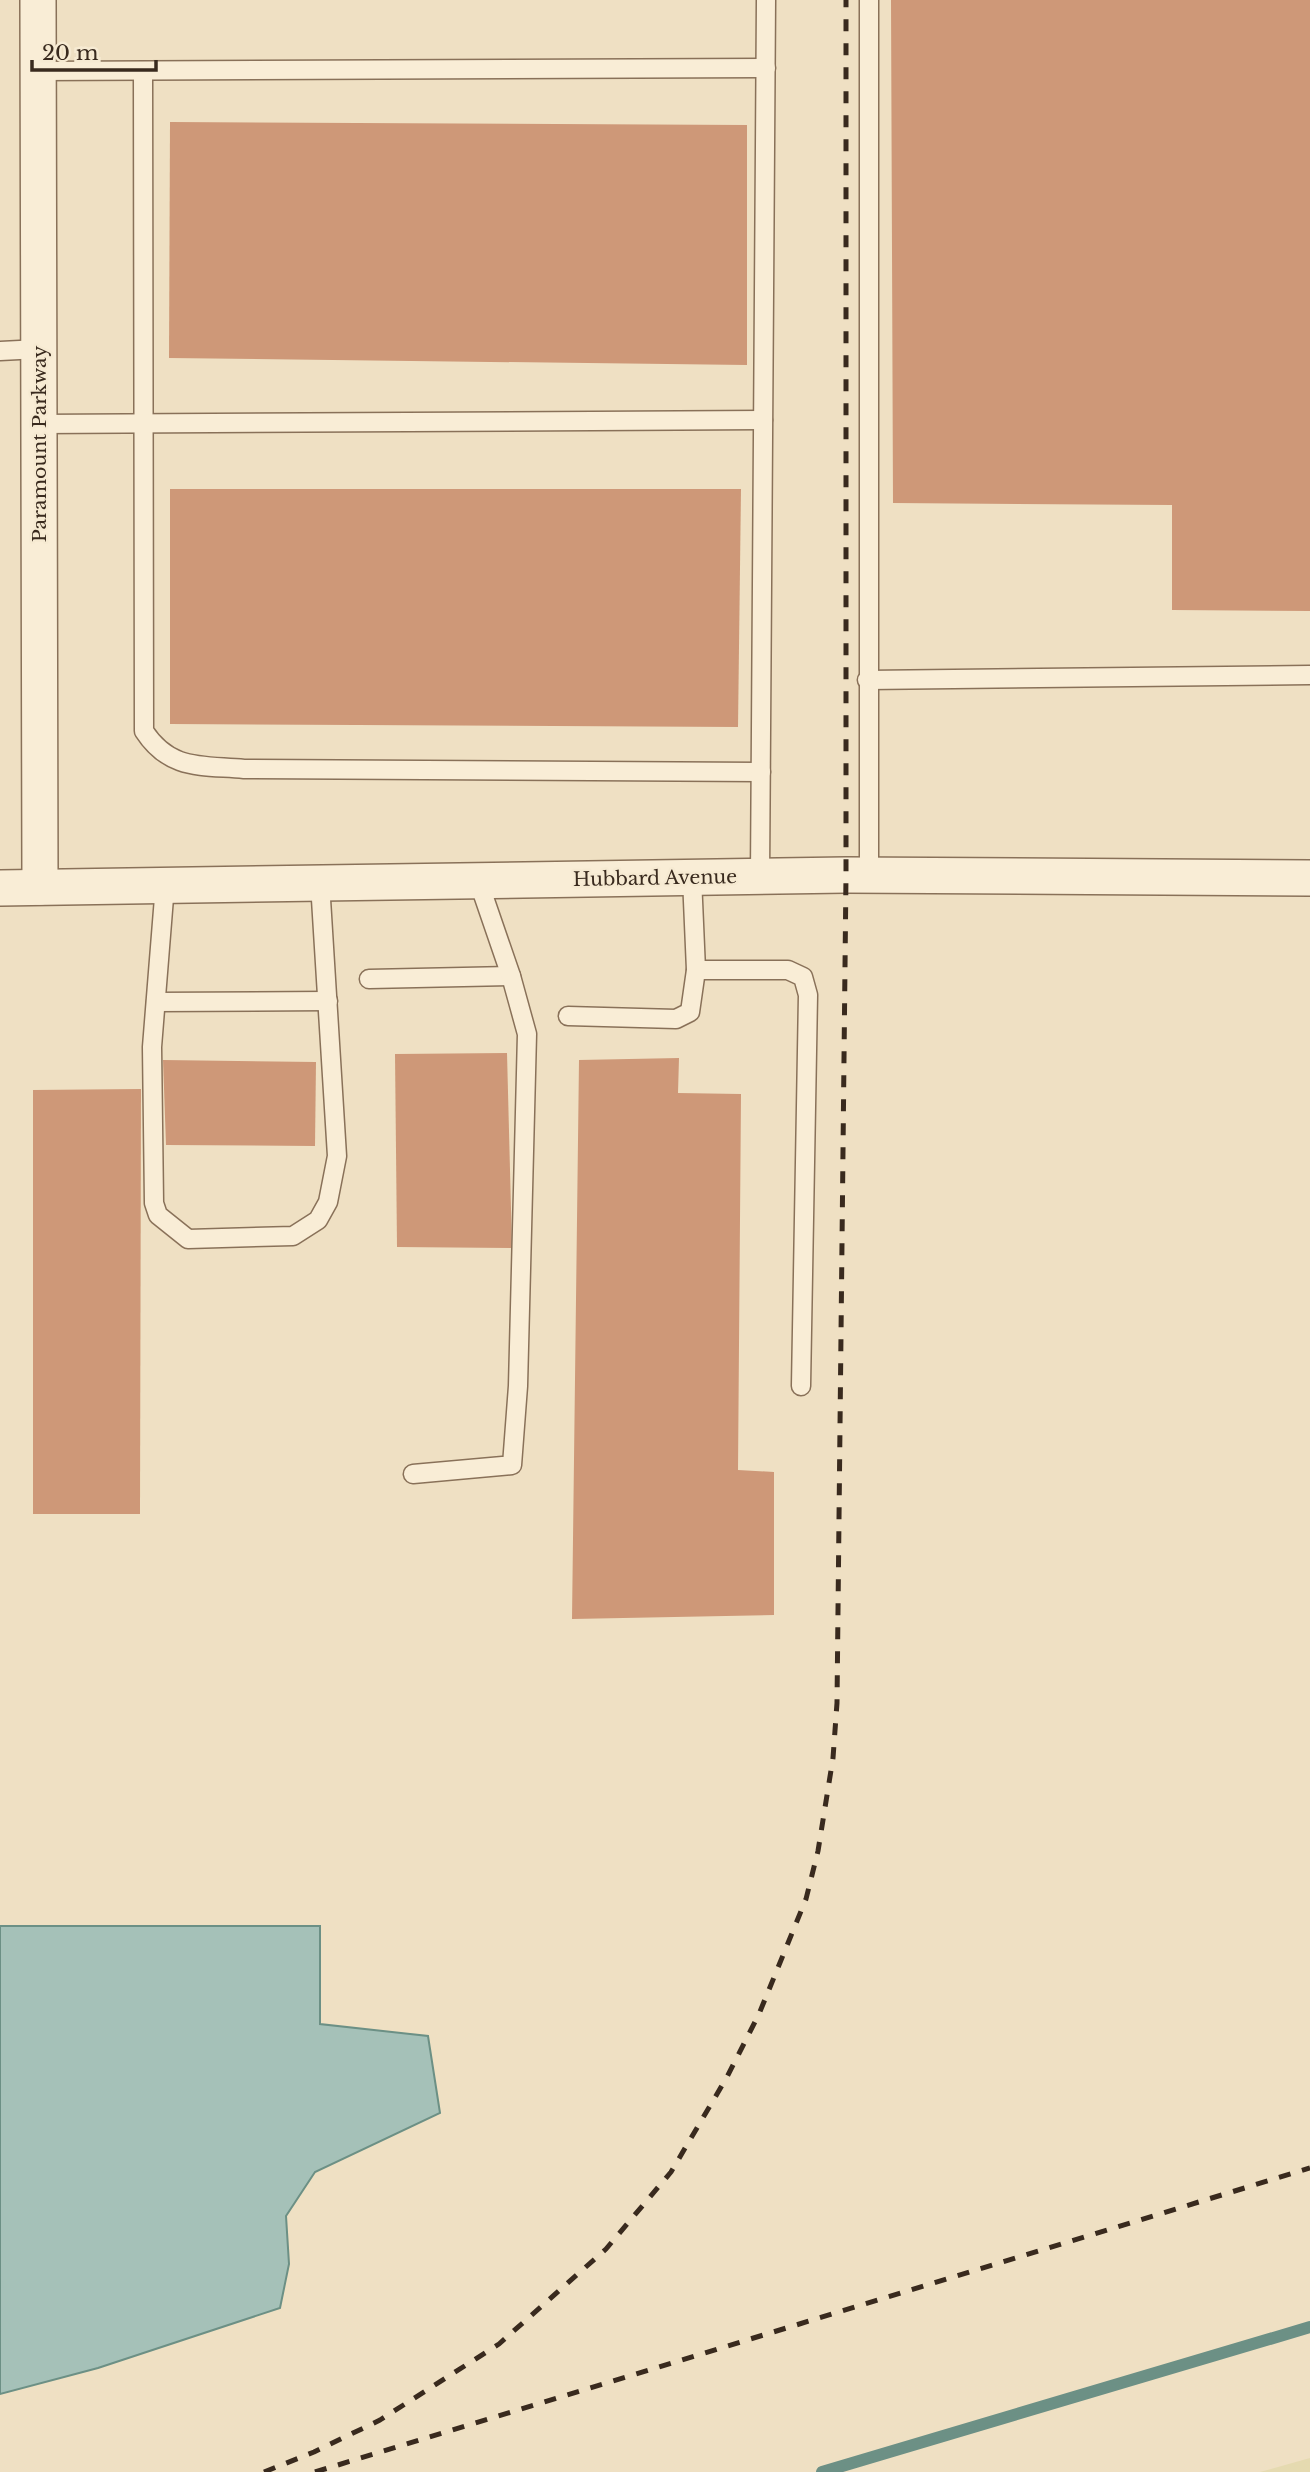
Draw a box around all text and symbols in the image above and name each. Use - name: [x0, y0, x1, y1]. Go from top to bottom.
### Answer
- scale bar: [32, 28, 156, 72]
- text: 20 m: [42, 40, 99, 66]
- street label: Paramount Parkway: [28, 346, 51, 542]
- street label: Hubbard Avenue: [573, 865, 737, 891]

